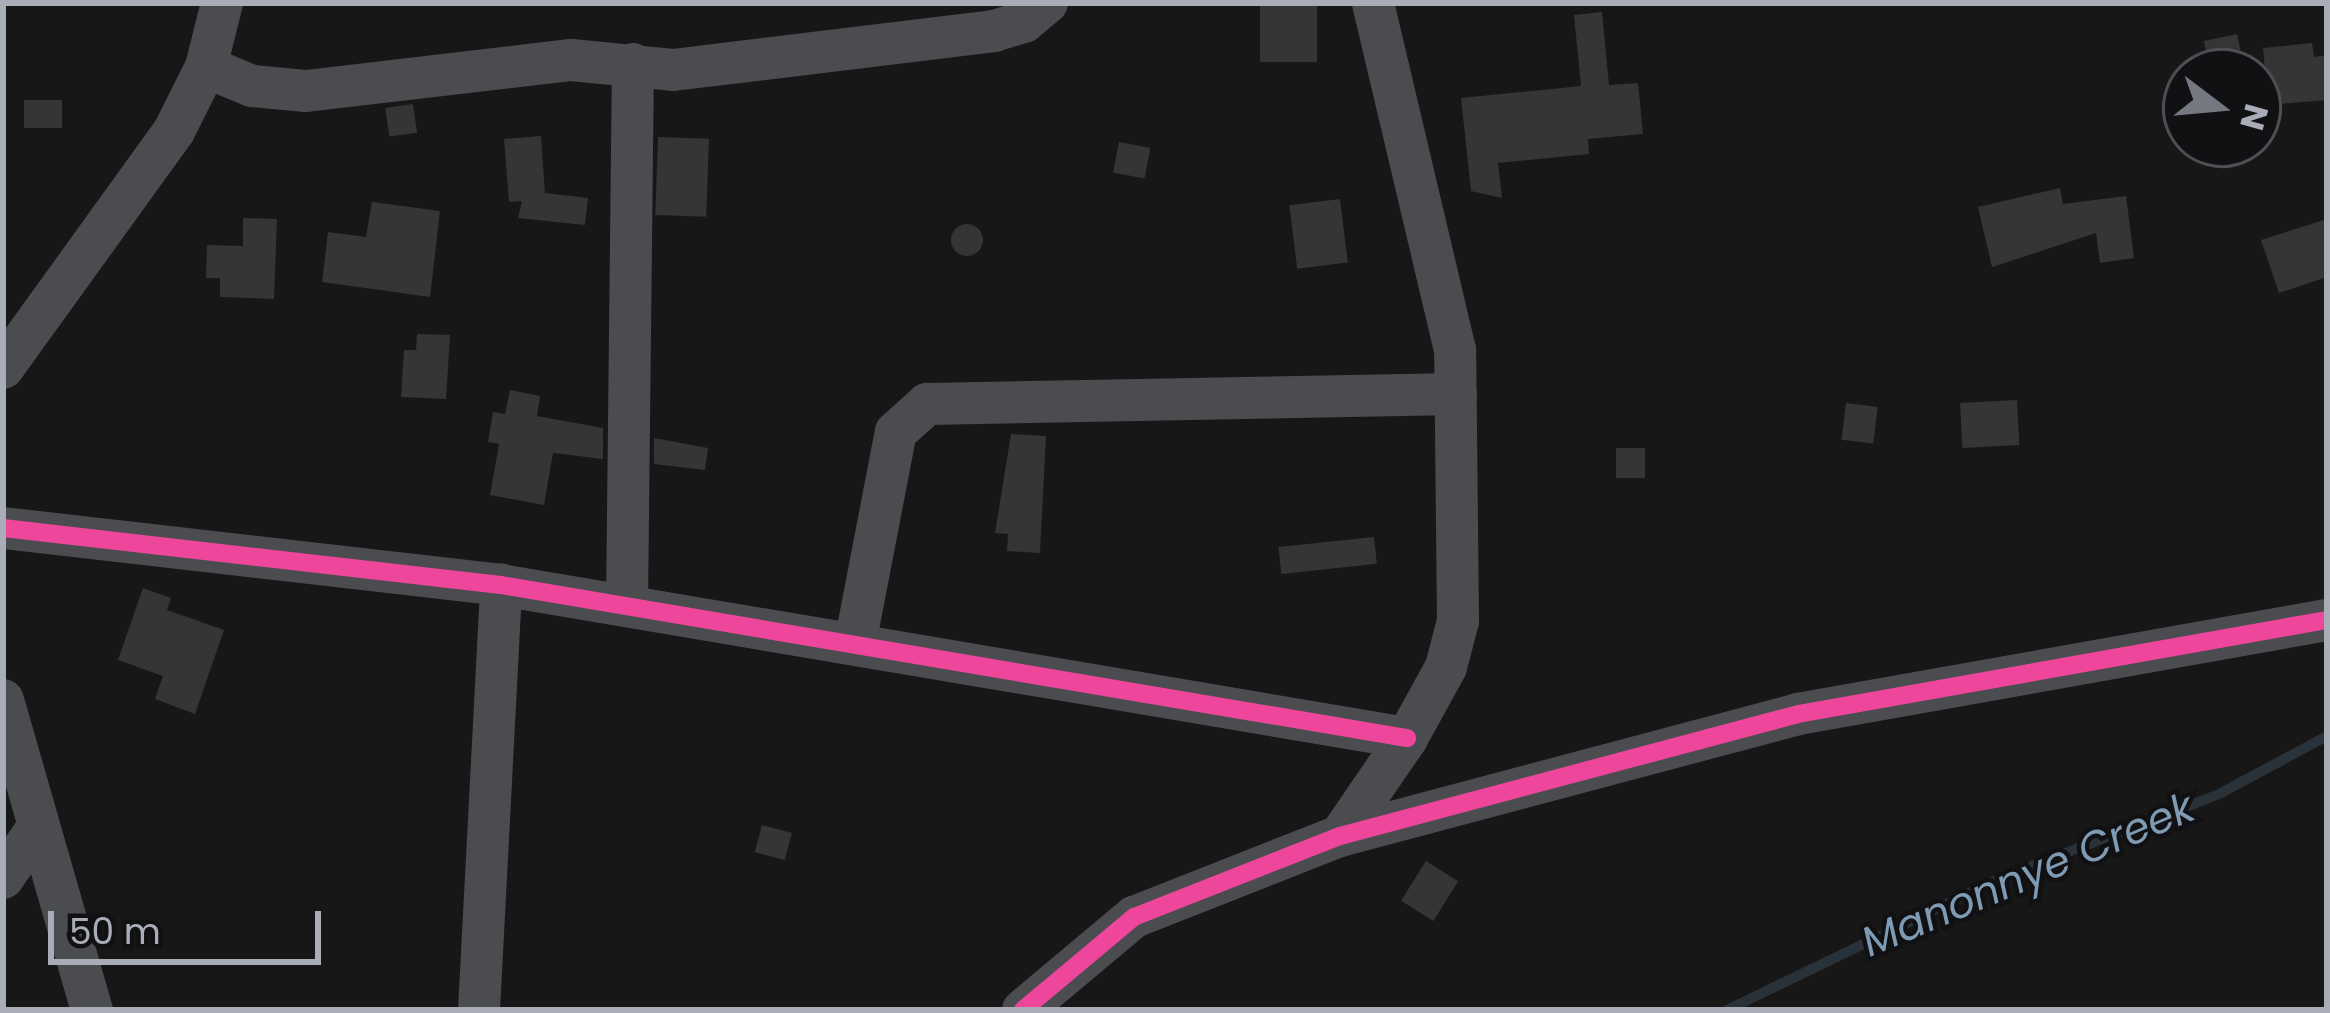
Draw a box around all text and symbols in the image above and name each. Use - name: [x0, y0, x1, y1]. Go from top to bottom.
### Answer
- north arrow: [2162, 48, 2282, 168]
- text: N: [2228, 99, 2280, 136]
- water label: Manonnye Creek: [1854, 782, 2202, 968]
- scale bar: [54, 887, 327, 961]
- text: 50 m: [69, 906, 161, 957]

